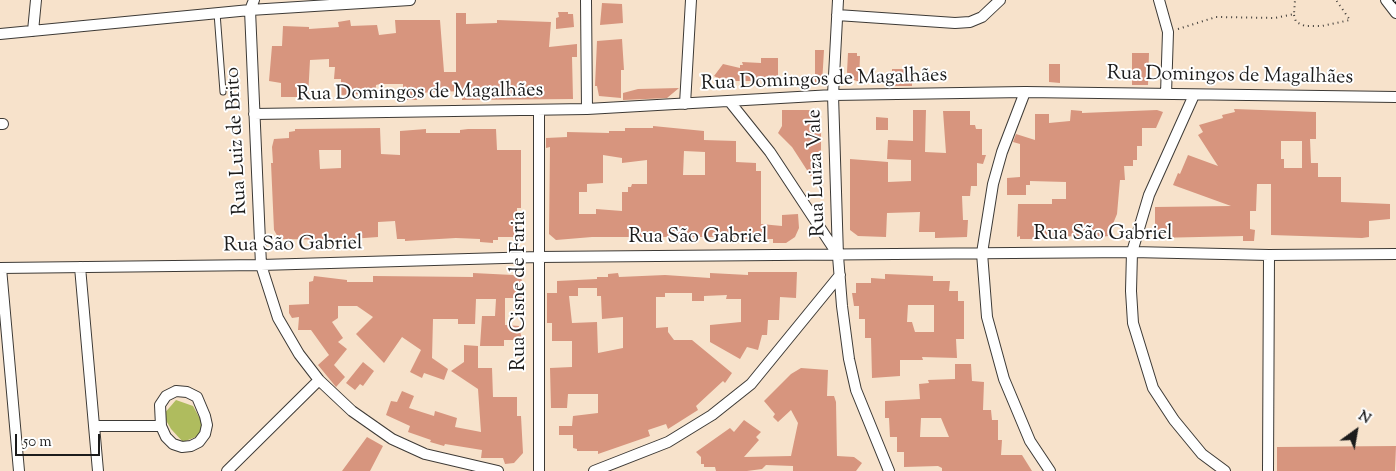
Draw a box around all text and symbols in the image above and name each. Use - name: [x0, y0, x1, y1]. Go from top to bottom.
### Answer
- street label: Rua Domingos de Magalhães: [1107, 63, 1353, 91]
- street label: Rua Domingos de Magalhães: [700, 65, 948, 97]
- street label: Rua Luiz de Brito: [222, 66, 254, 216]
- street label: Rua Domingos de Magalhães: [297, 80, 543, 108]
- street label: Rua Luiza Vale: [804, 109, 832, 237]
- street label: Rua Cisne de Faria: [509, 211, 533, 371]
- street label: Rua São Gabriel: [1033, 224, 1173, 248]
- street label: Rua São Gabriel: [628, 227, 768, 251]
- street label: Rua São Gabriel: [223, 233, 363, 259]
- north arrow: [1331, 406, 1381, 456]
- text: N: [1354, 407, 1374, 430]
- scale bar: [18, 424, 102, 456]
- text: 50 m: [23, 432, 52, 453]

